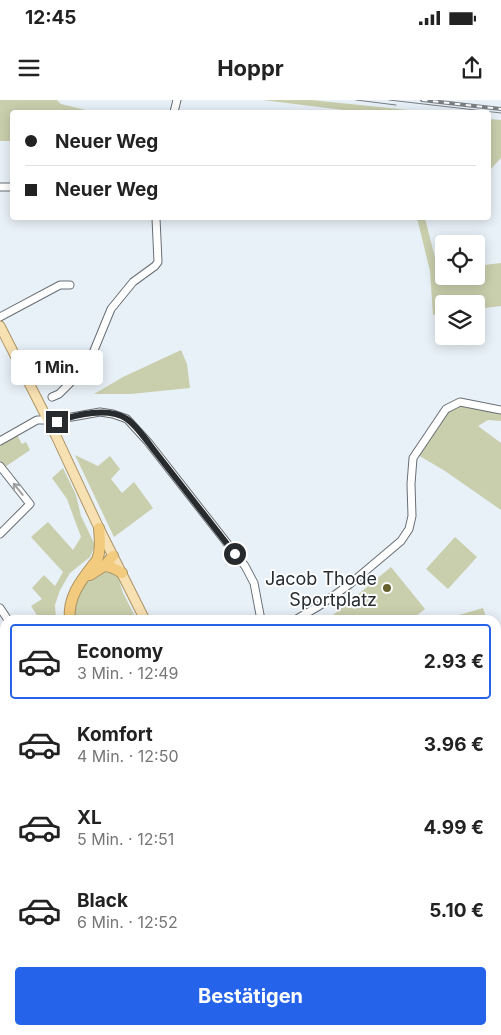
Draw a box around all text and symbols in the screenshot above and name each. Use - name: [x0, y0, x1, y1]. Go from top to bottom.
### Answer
- text: 12:45: [25, 6, 77, 29]
- icon: menu: [15, 54, 43, 82]
- icon: share: [458, 54, 486, 82]
- text: Hoppr: [217, 55, 284, 81]
- text: Neuer Weg: [55, 130, 158, 153]
- text: Neuer Weg: [55, 178, 158, 201]
- map controls: [435, 235, 485, 345]
- button: locate: [435, 235, 485, 285]
- button: layers: [435, 295, 485, 345]
- callout: 1 Min.: [11, 350, 103, 384]
- text: 1 Min.: [34, 357, 80, 377]
- route end: [46, 411, 68, 433]
- one-way arrow: [13, 483, 24, 496]
- route start: [224, 543, 246, 565]
- place label: Jacob Thode Sportplatz: [265, 568, 377, 610]
- marker: Jacob Thode Sportplatz: [381, 582, 393, 594]
- icon: car: [17, 639, 62, 684]
- text: Economy: [77, 640, 163, 663]
- text: 2.93 €: [424, 650, 484, 673]
- text: 3 Min. · 12:49: [77, 663, 179, 683]
- icon: car: [17, 722, 62, 767]
- text: Komfort: [77, 723, 153, 746]
- text: 3.96 €: [424, 733, 484, 756]
- text: 4 Min. · 12:50: [77, 746, 179, 766]
- icon: car: [17, 805, 62, 850]
- text: XL: [77, 806, 102, 829]
- text: 4.99 €: [424, 816, 484, 839]
- text: 5 Min. · 12:51: [77, 829, 174, 849]
- icon: car: [17, 888, 62, 933]
- text: Black: [77, 889, 128, 912]
- text: 5.10 €: [429, 899, 484, 922]
- text: 6 Min. · 12:52: [77, 912, 178, 932]
- button: Bestätigen: [15, 967, 486, 1025]

